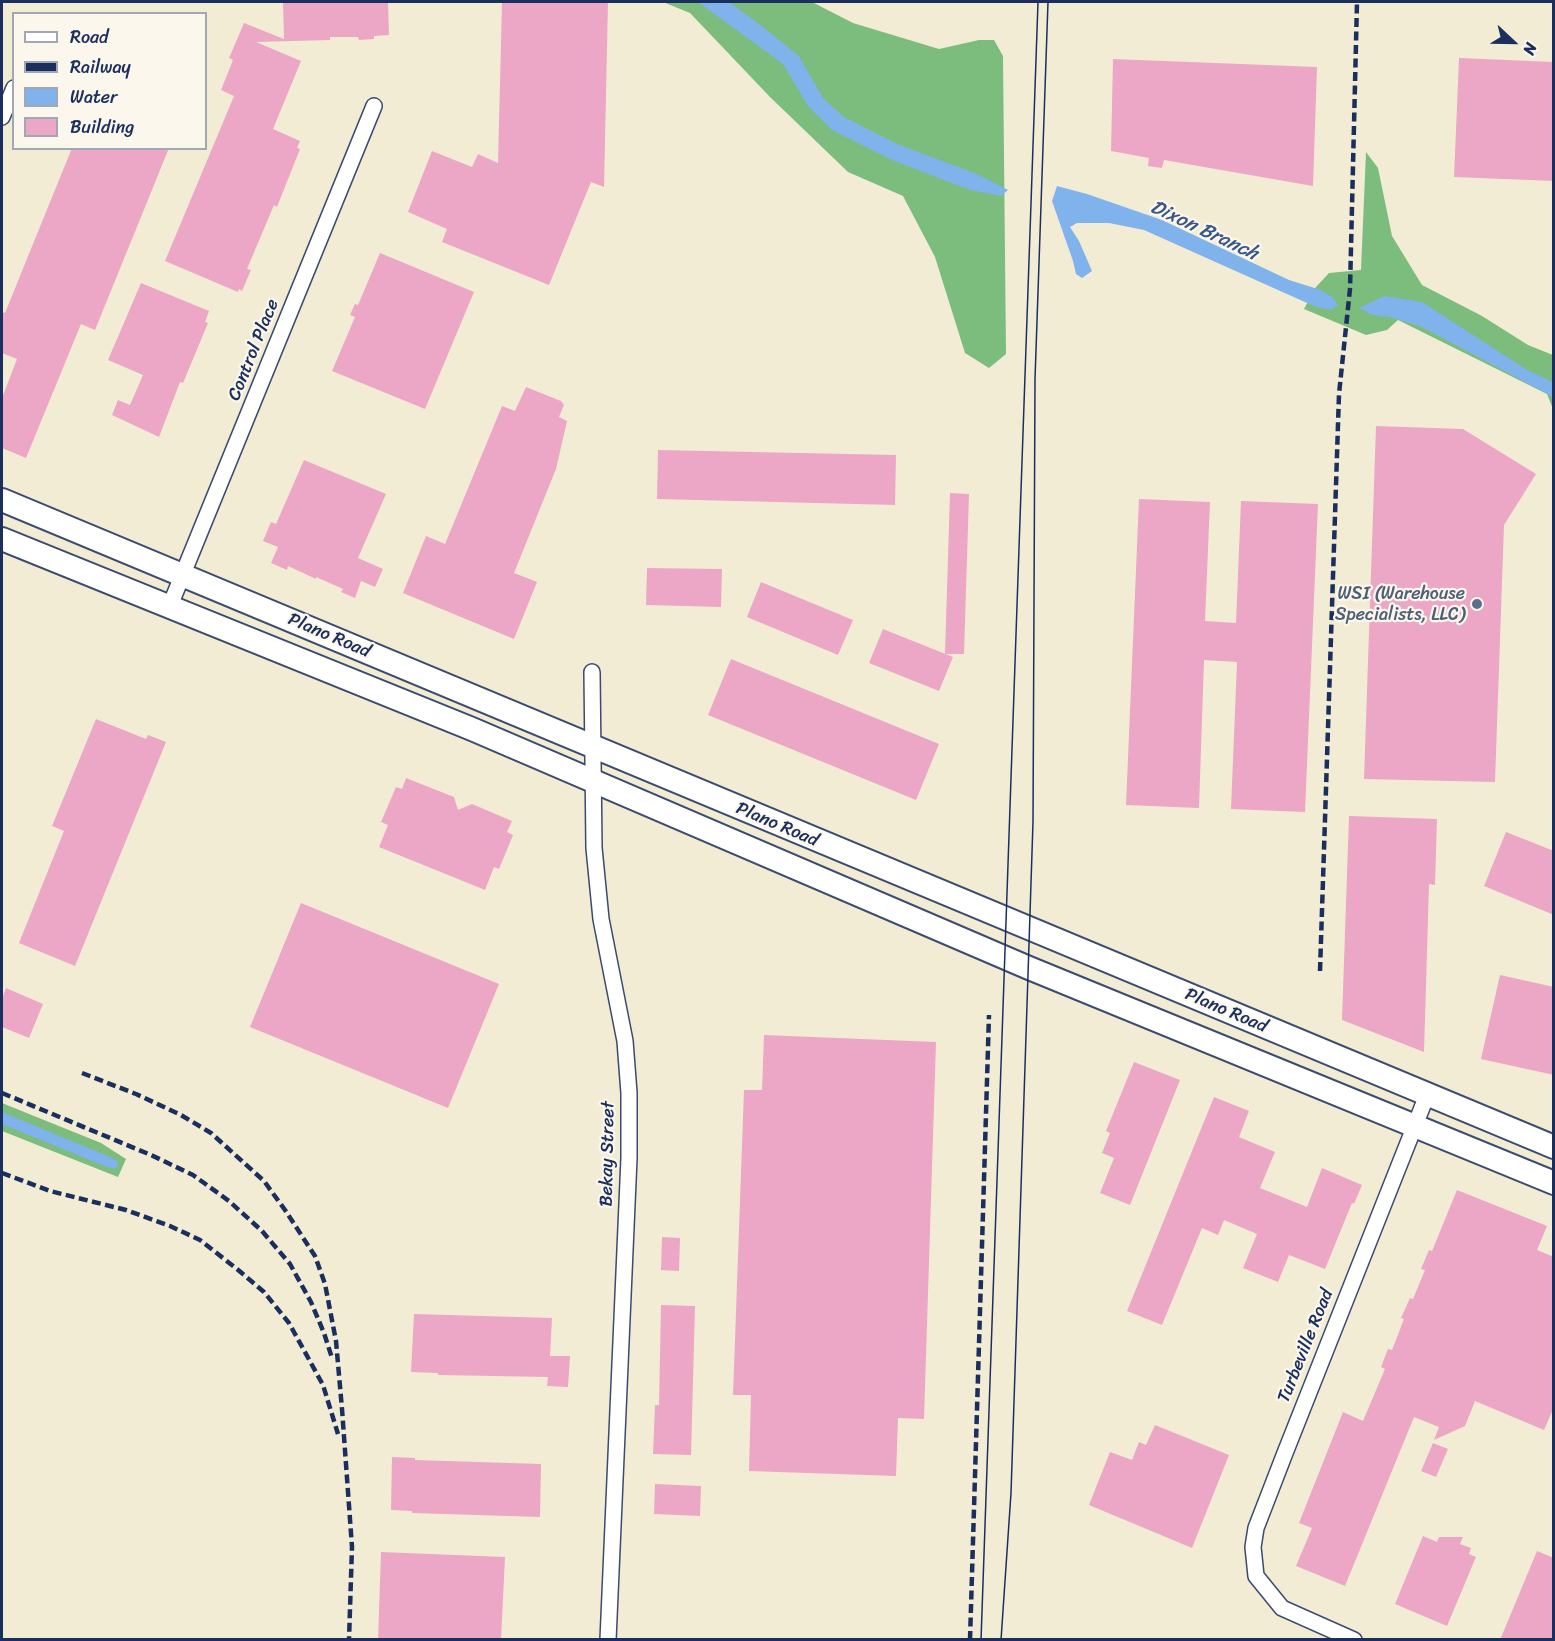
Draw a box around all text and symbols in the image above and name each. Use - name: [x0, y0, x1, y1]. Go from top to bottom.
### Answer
- legend: [12, 12, 207, 150]
- north arrow: [1483, 12, 1543, 72]
- text: Road: [70, 21, 109, 53]
- text: N: [1515, 38, 1546, 60]
- text: Railway: [70, 51, 131, 83]
- text: Water: [70, 81, 117, 113]
- text: Building: [70, 111, 134, 143]
- water label: Dixon Branch: [1146, 196, 1262, 266]
- street label: Control Place: [224, 296, 284, 404]
- place label: WSI (Warehouse Specialists, LLC): [1335, 583, 1465, 626]
- marker: WSI (Warehouse Specialists, LLC): [1470, 597, 1484, 611]
- street label: Plano Road: [285, 609, 373, 663]
- street label: Plano Road: [733, 798, 821, 852]
- street label: Plano Road: [1182, 984, 1270, 1038]
- street label: Bekay Street: [596, 1101, 620, 1207]
- street label: Turbeville Road: [1273, 1286, 1339, 1406]

